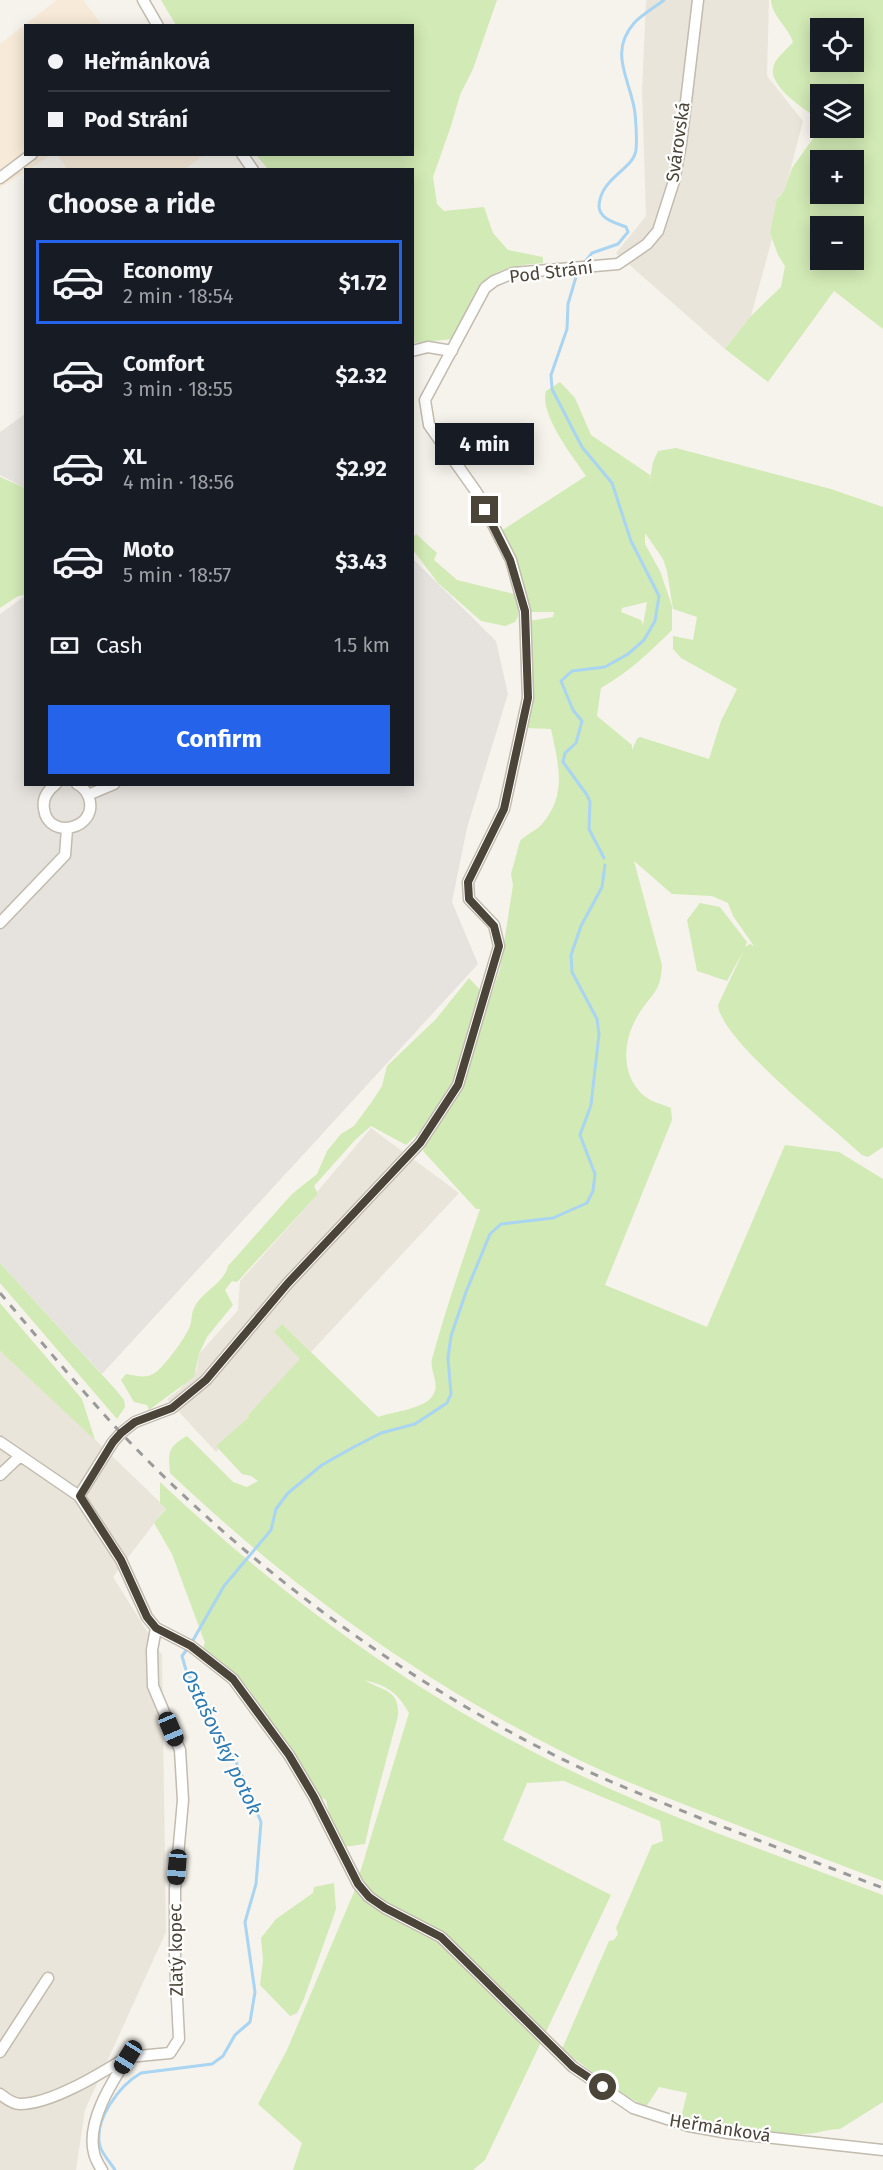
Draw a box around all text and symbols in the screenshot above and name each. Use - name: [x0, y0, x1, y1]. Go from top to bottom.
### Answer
- map controls: [810, 18, 864, 270]
- button: locate: [810, 18, 864, 72]
- text: Heřmánková: [84, 48, 210, 75]
- button: layers: [810, 84, 864, 138]
- street label: Svárovská: [661, 101, 695, 183]
- text: Pod Strání: [84, 106, 188, 133]
- button: +: [810, 150, 864, 204]
- text: Choose a ride: [48, 188, 215, 220]
- button: −: [810, 216, 864, 270]
- icon: car: [51, 255, 105, 309]
- street label: Pod Strání: [508, 256, 594, 288]
- text: Economy: [123, 257, 212, 284]
- text: $1.72: [339, 269, 387, 296]
- text: 2 min · 18:54: [123, 284, 233, 308]
- icon: car: [51, 348, 105, 402]
- text: Comfort: [123, 350, 204, 377]
- text: $2.32: [336, 362, 387, 389]
- text: 3 min · 18:55: [123, 377, 233, 401]
- callout: 4 min: [436, 423, 534, 465]
- text: 4 min: [459, 432, 510, 456]
- icon: car: [51, 441, 105, 495]
- text: XL: [123, 443, 147, 470]
- text: $2.92: [336, 455, 387, 482]
- text: 4 min · 18:56: [123, 470, 234, 494]
- route end: [471, 496, 498, 523]
- icon: car: [51, 534, 105, 588]
- text: Moto: [123, 536, 174, 563]
- text: $3.43: [335, 548, 387, 575]
- text: 5 min · 18:57: [123, 563, 231, 587]
- icon: cash: [48, 629, 81, 662]
- text: Cash: [96, 632, 143, 659]
- text: 1.5 km: [334, 633, 390, 657]
- button: Confirm: [48, 705, 390, 774]
- water label: Ostašovský potok: [176, 1665, 268, 1819]
- car: [156, 1709, 186, 1749]
- car: [166, 1848, 188, 1886]
- street label: Zlatý kopec: [164, 1903, 188, 1997]
- car: [111, 2037, 145, 2077]
- route start: [589, 2073, 616, 2100]
- street label: Heřmánková: [668, 2109, 772, 2147]

